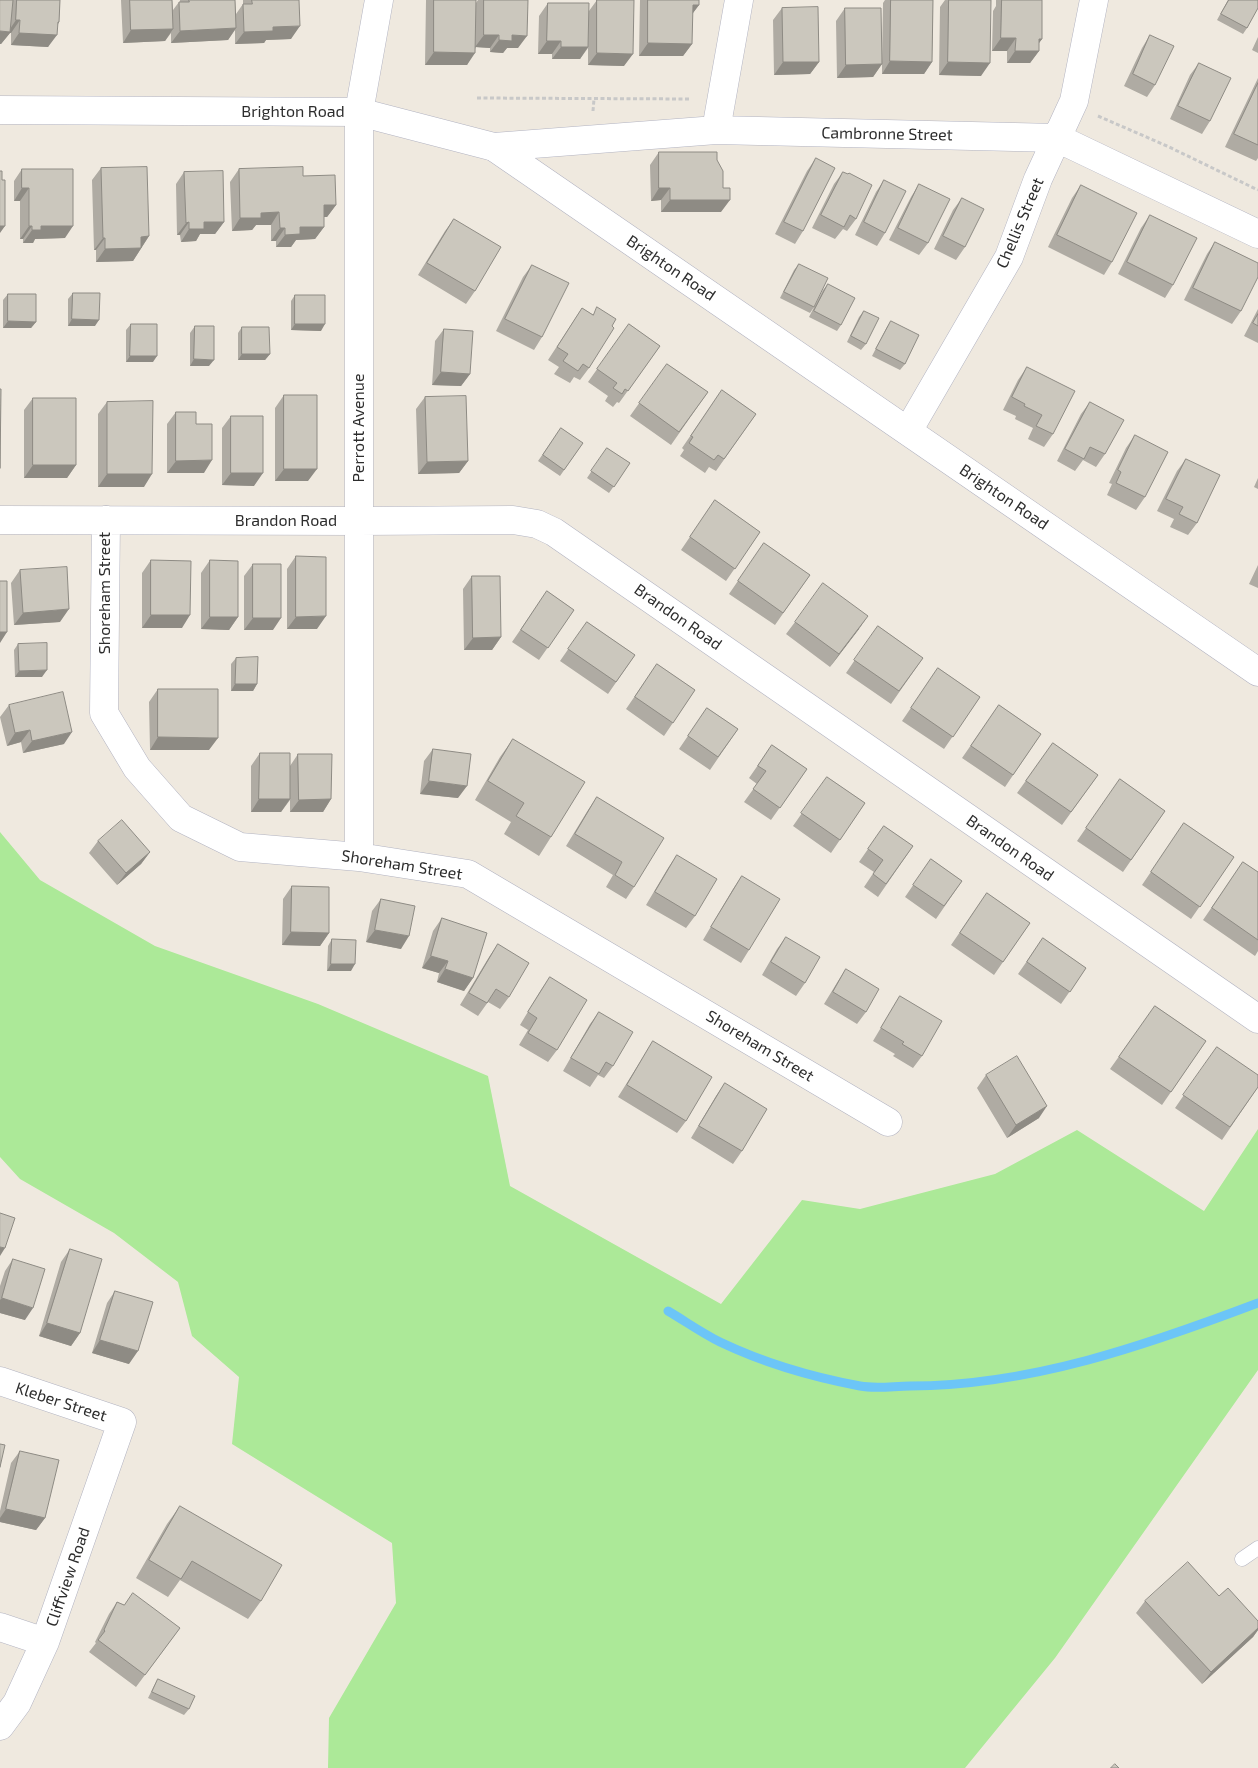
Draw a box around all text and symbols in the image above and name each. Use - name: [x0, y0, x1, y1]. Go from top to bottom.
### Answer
- street label: Brighton Road: [241, 102, 345, 122]
- street label: Cambronne Street: [821, 123, 953, 145]
- street label: Chellis Street: [992, 175, 1048, 271]
- street label: Brighton Road: [623, 231, 719, 305]
- street label: Perrott Avenue: [349, 373, 369, 483]
- street label: Brighton Road: [956, 460, 1052, 534]
- street label: Brandon Road: [235, 511, 337, 531]
- street label: Shoreham Street: [95, 532, 115, 654]
- street label: Brandon Road: [631, 580, 725, 654]
- street label: Brandon Road: [963, 811, 1057, 885]
- street label: Shoreham Street: [340, 846, 464, 884]
- street label: Shoreham Street: [703, 1006, 817, 1086]
- street label: Kleber Street: [13, 1378, 109, 1426]
- street label: Cliffview Road: [42, 1525, 94, 1629]

